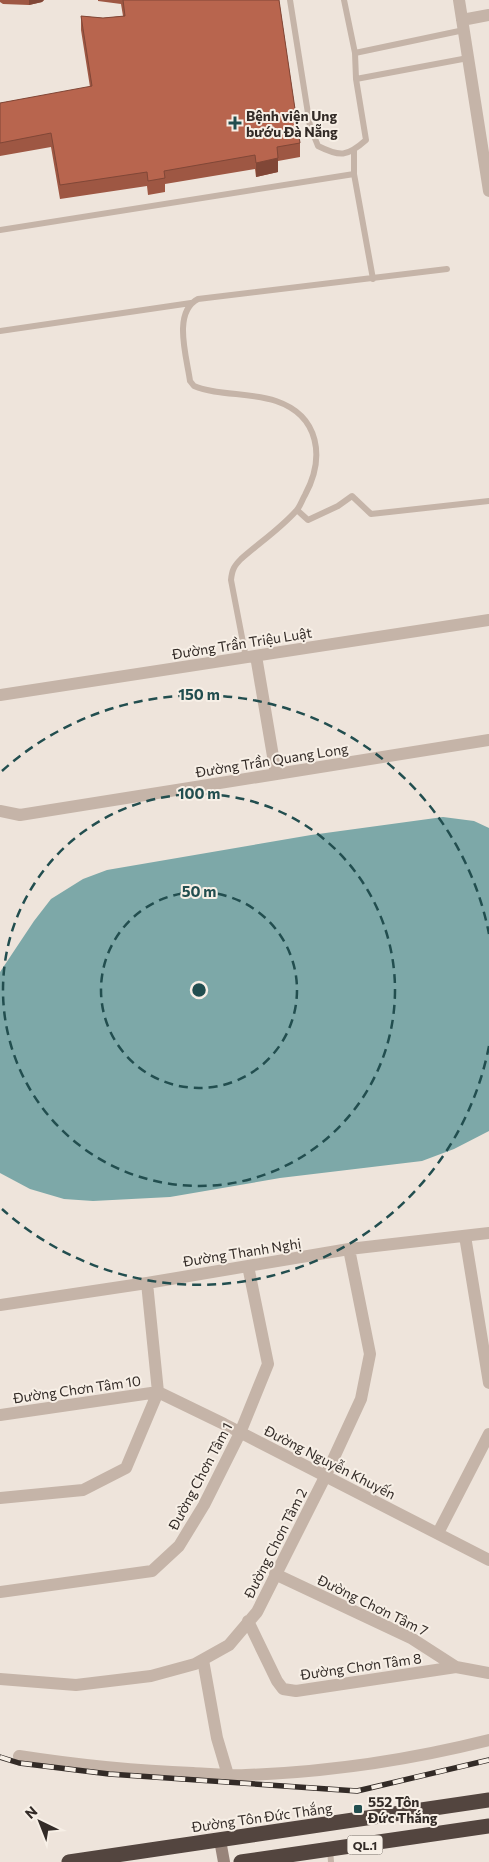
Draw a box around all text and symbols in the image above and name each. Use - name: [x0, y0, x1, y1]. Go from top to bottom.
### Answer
- place label: Bệnh viện Ung bướu Đà Nẵng: [246, 107, 338, 140]
- marker: Bệnh viện Ung bướu Đà Nẵng: [228, 116, 242, 130]
- street label: Đường Trần Triệu Luật: [170, 624, 313, 663]
- text: 150 m: [178, 685, 220, 703]
- street label: Đường Trần Quang Long: [193, 739, 350, 781]
- text: 100 m: [178, 784, 220, 802]
- text: 50 m: [182, 882, 216, 900]
- centre of rings: [190, 981, 208, 999]
- street label: Đường Thanh Nghị: [181, 1234, 302, 1270]
- street label: Đường Chơn Tâm 10: [11, 1372, 142, 1407]
- street label: Đường Chơn Tâm 1: [164, 1419, 236, 1534]
- street label: Đường Nguyễn Khuyến: [261, 1421, 398, 1502]
- street label: Đường Chơn Tâm 2: [239, 1485, 310, 1602]
- street label: Đường Chơn Tâm 7: [314, 1570, 431, 1639]
- street label: Đường Chơn Tâm 8: [298, 1649, 423, 1683]
- place label: 552 Tôn Đức Thắng: [367, 1793, 438, 1826]
- north arrow: [15, 1797, 65, 1847]
- street label: Đường Tôn Đức Thắng: [190, 1799, 334, 1835]
- text: N: [21, 1802, 40, 1822]
- marker: 552 Tôn Đức Thắng: [352, 1803, 364, 1815]
- road number: QL.1: [348, 1836, 382, 1854]

